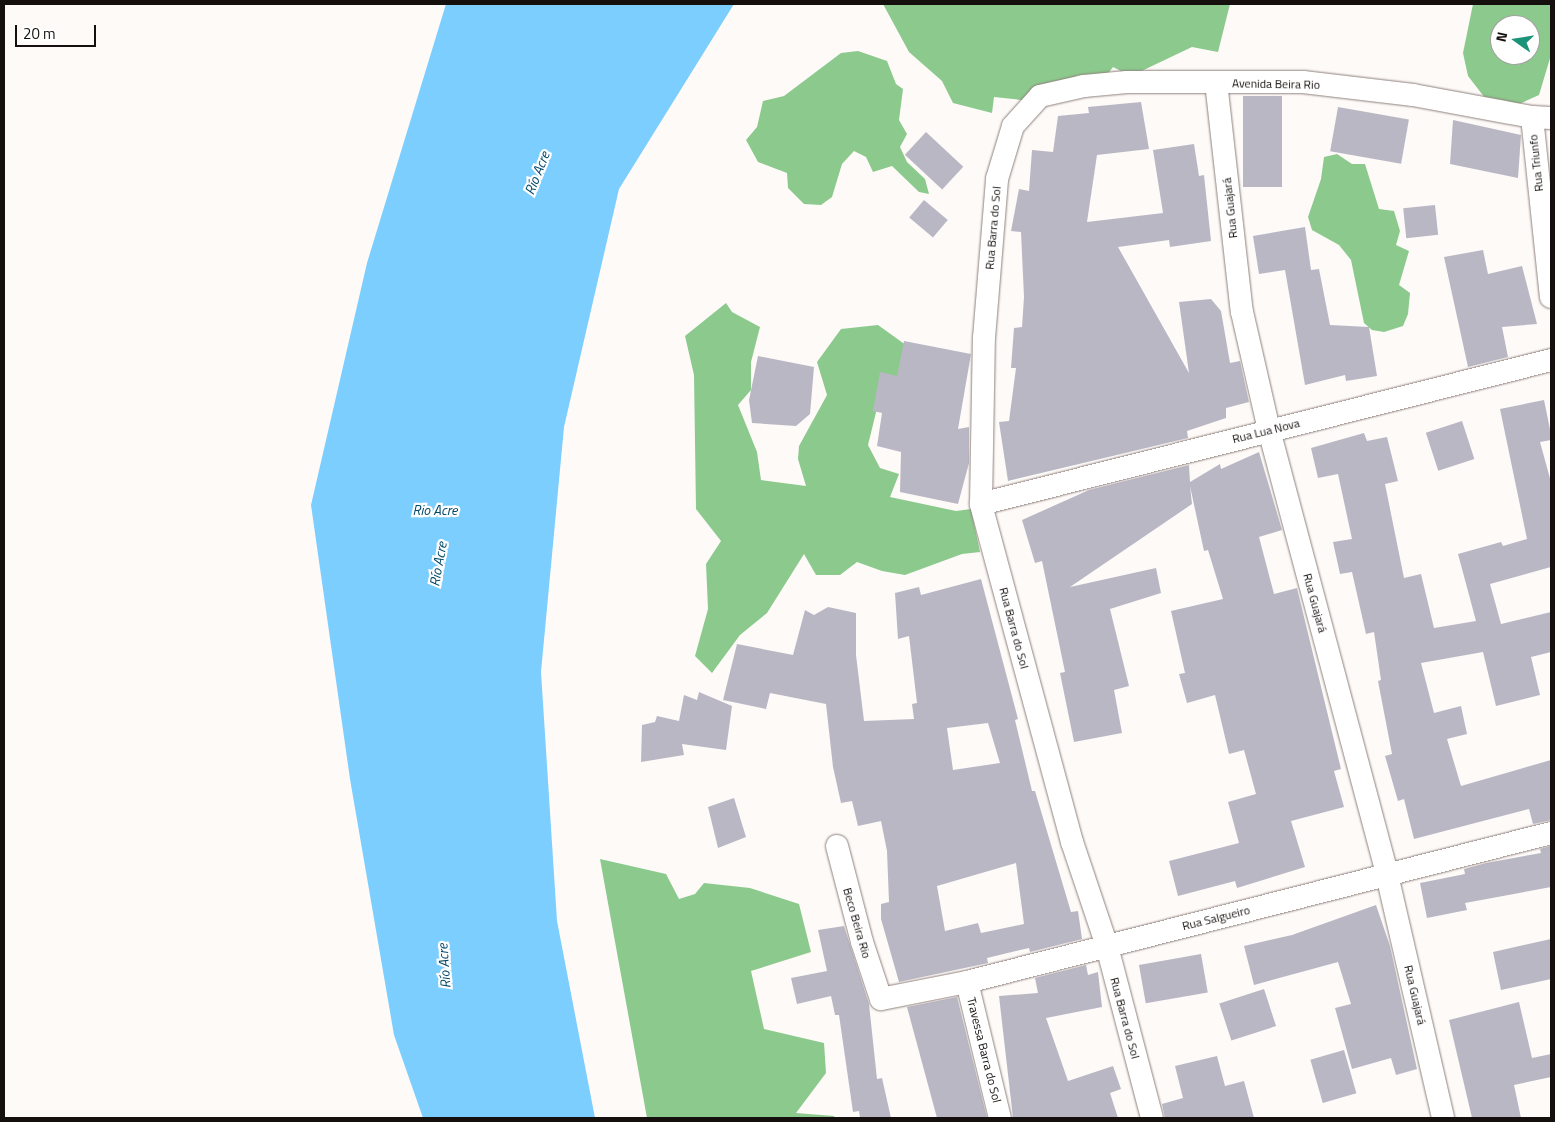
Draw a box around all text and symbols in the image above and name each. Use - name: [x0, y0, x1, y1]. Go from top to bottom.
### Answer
- scale bar: [18, 15, 99, 47]
- north arrow: [1490, 15, 1540, 65]
- text: 20 m: [23, 22, 56, 45]
- text: N: [1490, 30, 1512, 44]
- street label: Avenida Beira Rio: [1232, 76, 1320, 92]
- street label: Rua Triunfo: [1526, 134, 1546, 192]
- water label: Río Acre: [521, 149, 553, 197]
- street label: Rua Guajará: [1220, 177, 1240, 239]
- street label: Rua Barra do Sol: [982, 186, 1004, 270]
- street label: Rua Lua Nova: [1231, 416, 1301, 446]
- water label: Rio Acre: [413, 502, 457, 518]
- water label: Río Acre: [426, 540, 450, 588]
- street label: Rua Guajará: [1300, 572, 1330, 634]
- street label: Rua Barra do Sol: [996, 586, 1032, 670]
- street label: Beco Beira Rio: [840, 886, 874, 960]
- street label: Rua Salgueiro: [1181, 903, 1251, 933]
- water label: Río Acre: [434, 943, 454, 989]
- street label: Rua Guajará: [1401, 964, 1429, 1026]
- street label: Rua Barra do Sol: [1107, 976, 1143, 1060]
- street label: Travessa Barra do Sol: [964, 996, 1004, 1104]

